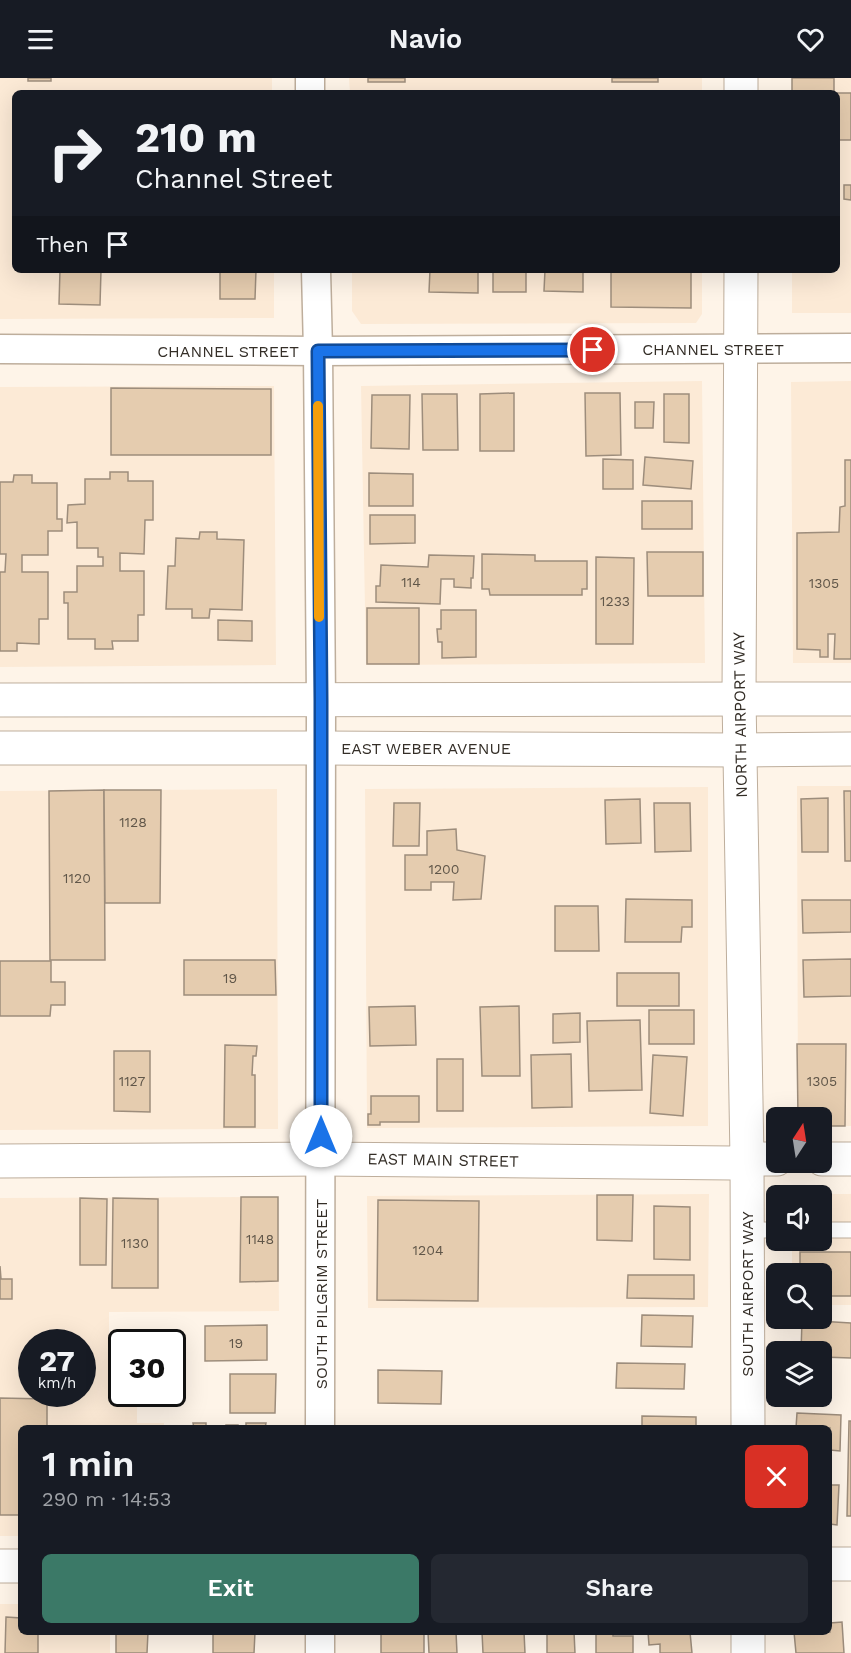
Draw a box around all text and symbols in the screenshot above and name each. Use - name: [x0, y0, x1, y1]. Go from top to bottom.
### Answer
- icon: menu: [24, 23, 57, 56]
- text: Navio: [389, 23, 462, 55]
- icon: heart: [794, 23, 827, 56]
- text: 210 m: [135, 113, 257, 162]
- icon: right: [36, 114, 114, 192]
- text: Channel Street: [135, 163, 332, 195]
- icon: arrive: [101, 228, 134, 261]
- text: Then: [36, 232, 89, 257]
- pin: [567, 324, 618, 375]
- icon: arrive: [576, 333, 609, 366]
- street label: CHANNEL STREET: [642, 340, 784, 359]
- street label: CHANNEL STREET: [157, 342, 299, 361]
- house number: 114: [401, 574, 421, 590]
- house number: 1305: [809, 575, 839, 591]
- house number: 1233: [600, 593, 630, 609]
- street label: NORTH AIRPORT WAY: [729, 632, 751, 798]
- street label: EAST WEBER AVENUE: [341, 739, 511, 758]
- house number: 1128: [119, 814, 147, 830]
- house number: 1200: [428, 861, 460, 877]
- house number: 1120: [63, 870, 91, 886]
- house number: 19: [223, 970, 237, 986]
- house number: 1127: [119, 1073, 145, 1089]
- house number: 1305: [807, 1073, 837, 1089]
- position arrow: [289, 1104, 353, 1168]
- north arrow: [766, 1107, 832, 1173]
- map controls: [766, 1107, 832, 1407]
- street label: EAST MAIN STREET: [367, 1149, 519, 1171]
- button: sound: [766, 1185, 832, 1251]
- street label: SOUTH PILGRIM STREET: [312, 1198, 331, 1389]
- street label: SOUTH AIRPORT WAY: [738, 1211, 757, 1377]
- house number: 1148: [246, 1231, 274, 1247]
- house number: 1130: [121, 1235, 149, 1251]
- house number: 1204: [413, 1242, 443, 1258]
- button: search: [766, 1263, 832, 1329]
- speed limit sign: 30: [108, 1329, 186, 1407]
- house number: 19: [229, 1335, 243, 1351]
- button: layers: [766, 1341, 832, 1407]
- text: 27: [39, 1343, 75, 1378]
- text: km/h: [38, 1374, 76, 1392]
- text: 1 min: [42, 1443, 134, 1485]
- button: close: [745, 1445, 808, 1508]
- text: 290 m · 14:53: [42, 1487, 171, 1511]
- button: Exit: [42, 1554, 419, 1623]
- button: Share: [431, 1554, 808, 1623]

